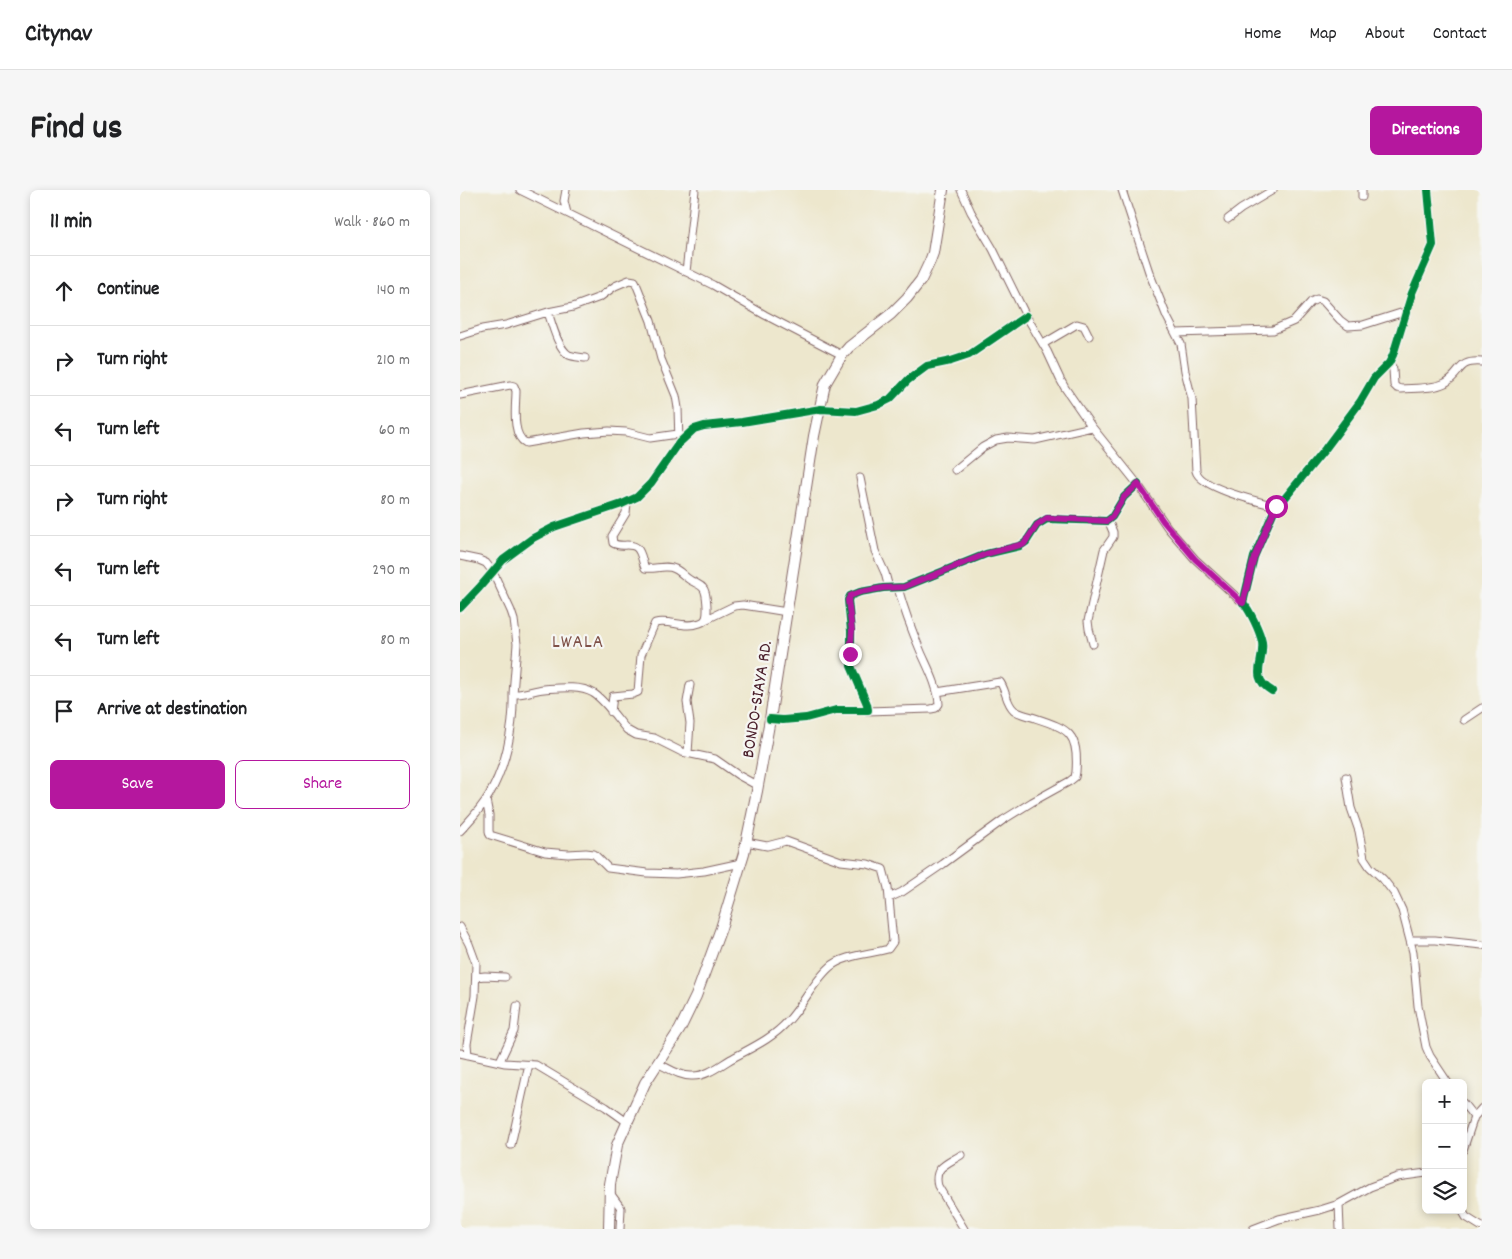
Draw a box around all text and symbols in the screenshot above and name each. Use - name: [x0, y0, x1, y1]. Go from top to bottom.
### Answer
- text: Citynav: [25, 18, 92, 52]
- text: Home: [1244, 22, 1281, 47]
- text: Map: [1309, 22, 1337, 47]
- text: About: [1365, 22, 1405, 47]
- text: Contact: [1433, 22, 1487, 47]
- text: Find us: [30, 105, 122, 155]
- button: Directions: [1370, 106, 1482, 155]
- text: 11 min: [50, 208, 92, 238]
- text: Walk · 860 m: [334, 211, 410, 234]
- icon: ahead: [50, 277, 78, 305]
- text: Continue: [97, 277, 159, 304]
- text: 140 m: [376, 279, 410, 302]
- icon: right: [50, 347, 78, 375]
- text: Turn right: [97, 347, 168, 374]
- text: 210 m: [376, 349, 410, 372]
- icon: left: [50, 417, 78, 445]
- text: Turn left: [97, 417, 160, 444]
- text: 60 m: [379, 419, 410, 442]
- icon: right: [50, 487, 78, 515]
- text: Turn right: [97, 487, 168, 514]
- text: 80 m: [380, 489, 410, 512]
- route start: [1265, 495, 1288, 518]
- icon: left: [50, 557, 78, 585]
- text: Turn left: [97, 557, 160, 584]
- text: 290 m: [372, 559, 410, 582]
- icon: left: [50, 627, 78, 655]
- text: Turn left: [97, 627, 160, 654]
- text: 80 m: [380, 629, 410, 652]
- district label: LWALA: [552, 630, 604, 657]
- street label: BONDO-SIAYA RD.: [737, 639, 780, 760]
- route end: [839, 643, 862, 666]
- icon: arrive: [50, 697, 78, 725]
- text: Arrive at destination: [97, 697, 247, 724]
- button: Save: [50, 760, 225, 809]
- button: Share: [235, 760, 410, 809]
- map controls: [1422, 1079, 1467, 1214]
- button: +: [1422, 1079, 1467, 1124]
- button: −: [1422, 1124, 1467, 1169]
- button: layers: [1422, 1169, 1467, 1214]

